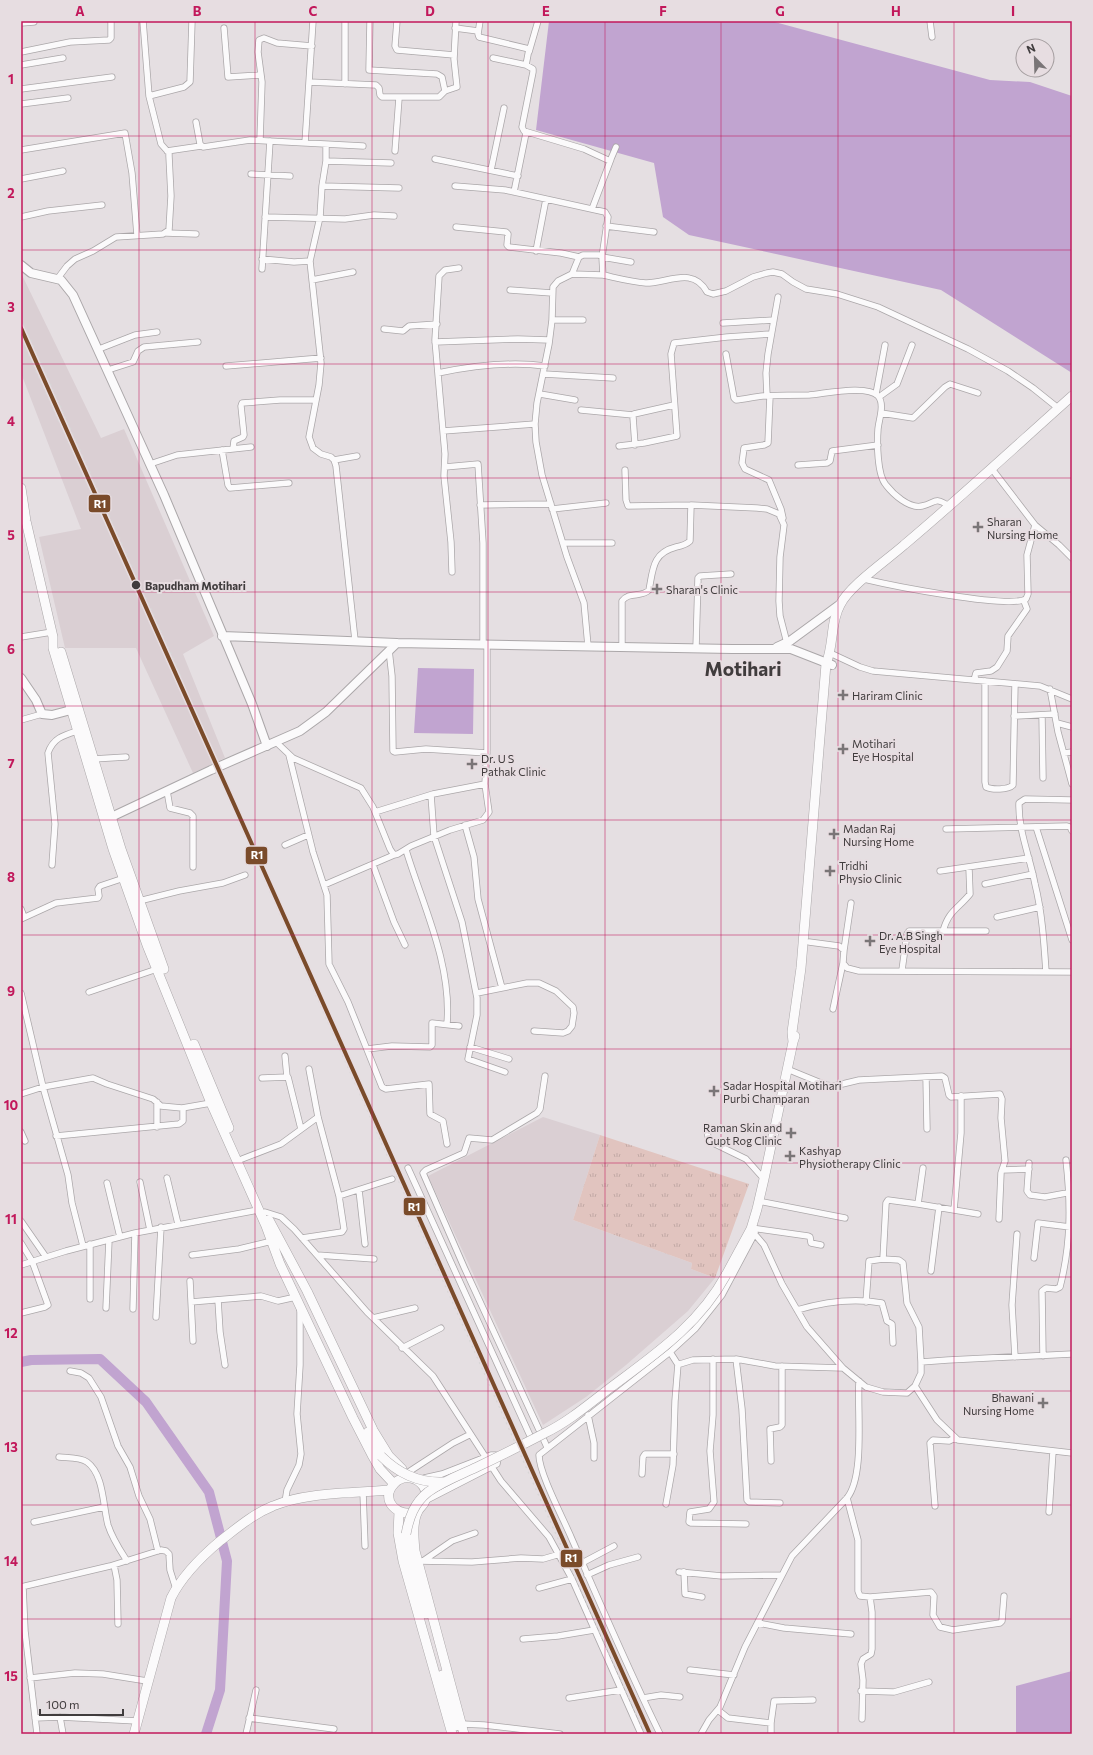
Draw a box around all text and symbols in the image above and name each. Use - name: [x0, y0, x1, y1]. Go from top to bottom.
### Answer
- text: A: [75, 3, 85, 19]
- text: B: [193, 3, 202, 19]
- text: C: [309, 3, 318, 19]
- text: D: [425, 3, 435, 19]
- text: E: [542, 3, 550, 19]
- text: F: [659, 3, 667, 19]
- text: G: [775, 3, 785, 19]
- text: H: [891, 3, 901, 19]
- text: I: [1011, 3, 1015, 19]
- north arrow: [1015, 38, 1055, 78]
- text: N: [1025, 41, 1037, 56]
- text: 1: [8, 71, 14, 87]
- text: 2: [7, 185, 15, 201]
- text: 3: [7, 299, 15, 315]
- text: 4: [7, 413, 15, 429]
- line badge: R1: [88, 494, 111, 513]
- text: R1: [94, 497, 106, 510]
- place label: Sharan Nursing Home: [987, 515, 1058, 541]
- marker: Sharan Nursing Home: [972, 521, 984, 533]
- text: 5: [7, 527, 15, 543]
- marker: Bapudham Motihari: [130, 579, 142, 591]
- place label: Bapudham Motihari: [145, 579, 246, 592]
- marker: Sharan's Clinic: [651, 583, 663, 595]
- place label: Sharan's Clinic: [666, 583, 738, 596]
- text: 6: [7, 641, 15, 657]
- district label: Motihari: [705, 657, 781, 680]
- marker: Hariram Clinic: [837, 689, 849, 701]
- place label: Hariram Clinic: [852, 689, 923, 702]
- place label: Motihari Eye Hospital: [852, 737, 914, 763]
- marker: Motihari Eye Hospital: [837, 743, 849, 755]
- place label: Dr. U S Pathak Clinic: [481, 752, 546, 778]
- text: 7: [7, 755, 15, 771]
- marker: Dr. U S Pathak Clinic: [466, 758, 478, 770]
- place label: Madan Raj Nursing Home: [843, 822, 914, 848]
- marker: Madan Raj Nursing Home: [828, 828, 840, 840]
- line badge: R1: [245, 846, 268, 865]
- text: R1: [251, 848, 263, 861]
- place label: Tridhi Physio Clinic: [839, 859, 902, 885]
- marker: Tridhi Physio Clinic: [824, 865, 836, 877]
- text: 8: [7, 869, 15, 885]
- place label: Dr. A.B Singh Eye Hospital: [879, 929, 943, 955]
- marker: Dr. A.B Singh Eye Hospital: [864, 935, 876, 947]
- text: 9: [7, 983, 15, 999]
- place label: Sadar Hospital Motihari Purbi Champaran: [723, 1079, 842, 1105]
- marker: Sadar Hospital Motihari Purbi Champaran: [708, 1085, 720, 1097]
- text: 10: [4, 1097, 19, 1113]
- place label: Raman Skin and Gupt Rog Clinic: [703, 1121, 782, 1147]
- marker: Raman Skin and Gupt Rog Clinic: [785, 1127, 797, 1139]
- place label: Kashyap Physiotherapy Clinic: [799, 1144, 901, 1170]
- marker: Kashyap Physiotherapy Clinic: [784, 1150, 796, 1162]
- line badge: R1: [403, 1197, 426, 1216]
- text: R1: [408, 1200, 420, 1213]
- text: 11: [5, 1211, 17, 1227]
- text: 12: [4, 1325, 18, 1341]
- place label: Bhawani Nursing Home: [963, 1391, 1034, 1417]
- marker: Bhawani Nursing Home: [1037, 1397, 1049, 1409]
- text: 13: [4, 1439, 18, 1455]
- line badge: R1: [560, 1549, 583, 1568]
- text: R1: [565, 1551, 577, 1564]
- text: 14: [4, 1553, 18, 1569]
- text: 15: [4, 1668, 18, 1684]
- scale bar: [40, 1691, 123, 1717]
- text: 100 m: [46, 1697, 80, 1711]

